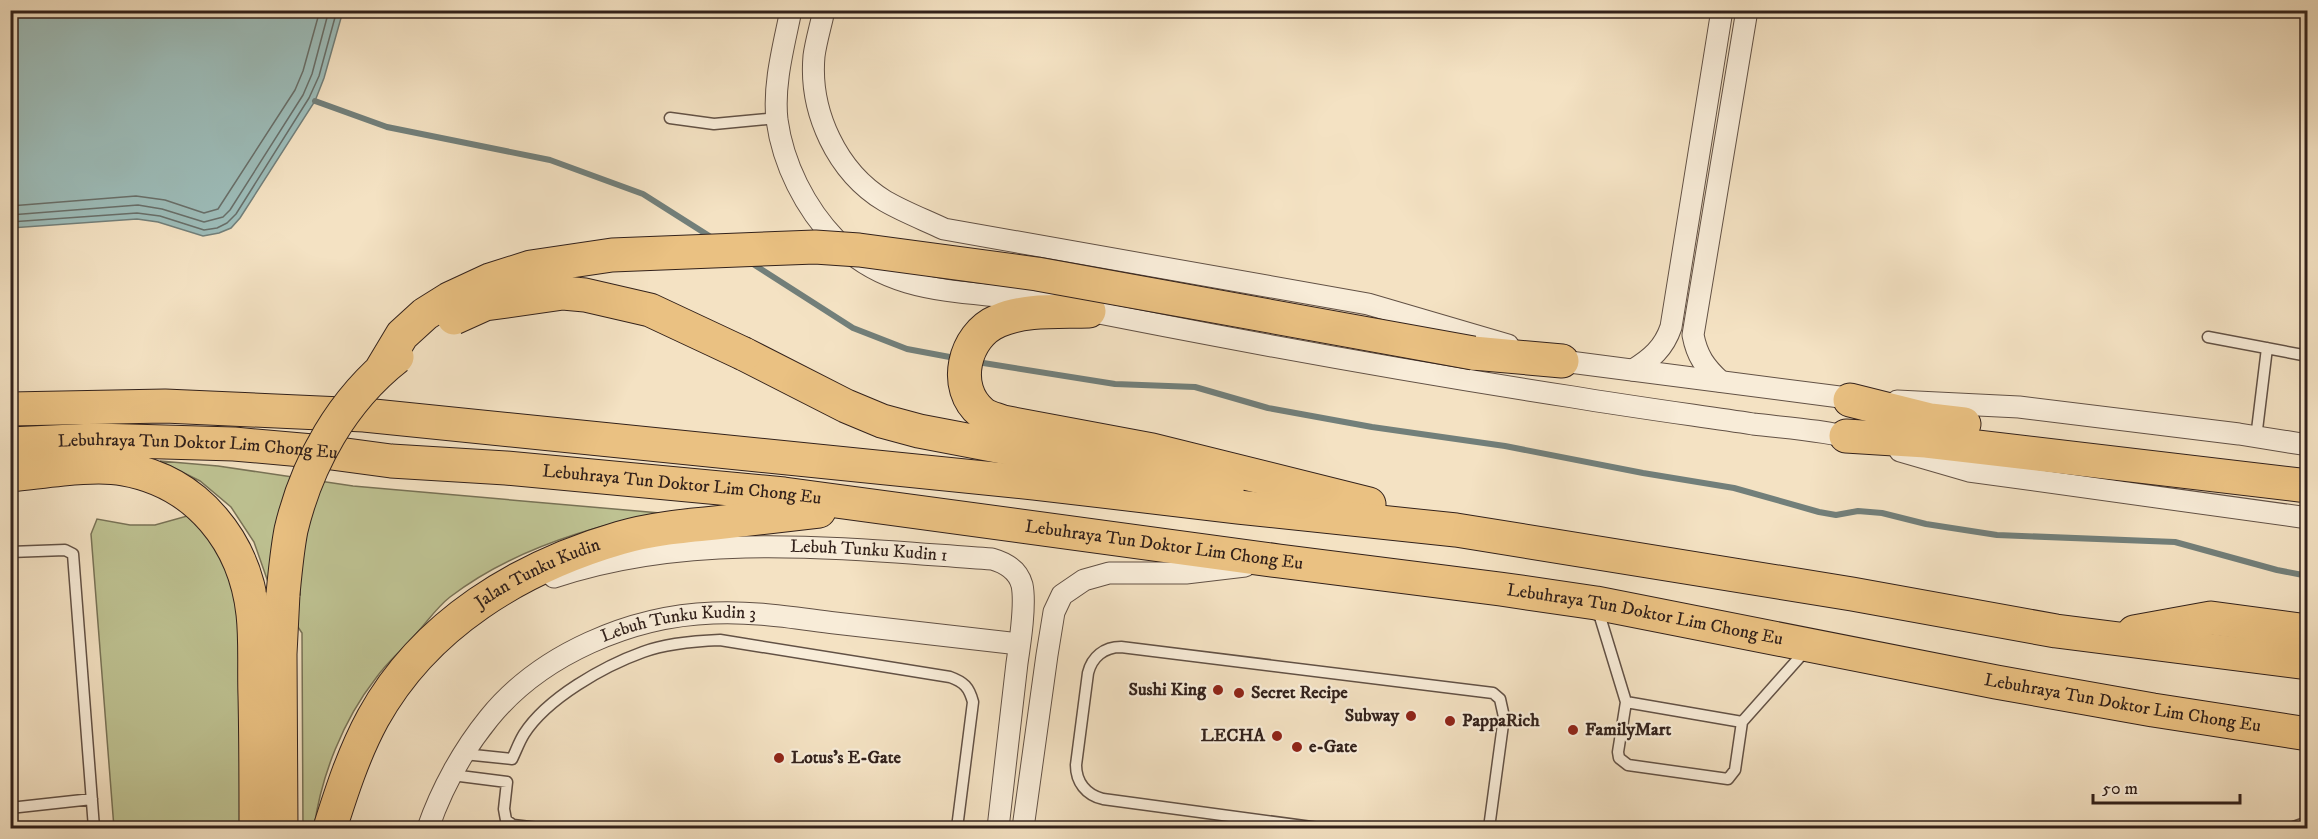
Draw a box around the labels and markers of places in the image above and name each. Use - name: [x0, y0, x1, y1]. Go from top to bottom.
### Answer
- place label: Sushi King: [1128, 679, 1207, 701]
- place label: Secret Recipe: [1251, 682, 1348, 704]
- marker: Sushi King: [1211, 683, 1225, 697]
- marker: Secret Recipe: [1232, 686, 1246, 700]
- place label: Subway: [1345, 705, 1399, 727]
- marker: Subway: [1404, 709, 1418, 723]
- place label: PappaRich: [1462, 710, 1540, 732]
- marker: PappaRich: [1443, 714, 1457, 728]
- place label: FamilyMart: [1585, 719, 1671, 741]
- marker: FamilyMart: [1566, 723, 1580, 737]
- place label: LECHA: [1201, 725, 1266, 747]
- marker: LECHA: [1270, 729, 1284, 743]
- place label: e-Gate: [1309, 736, 1358, 758]
- marker: e-Gate: [1290, 740, 1304, 754]
- place label: Lotus's E-Gate: [791, 747, 901, 769]
- marker: Lotus's E-Gate: [772, 751, 786, 765]

